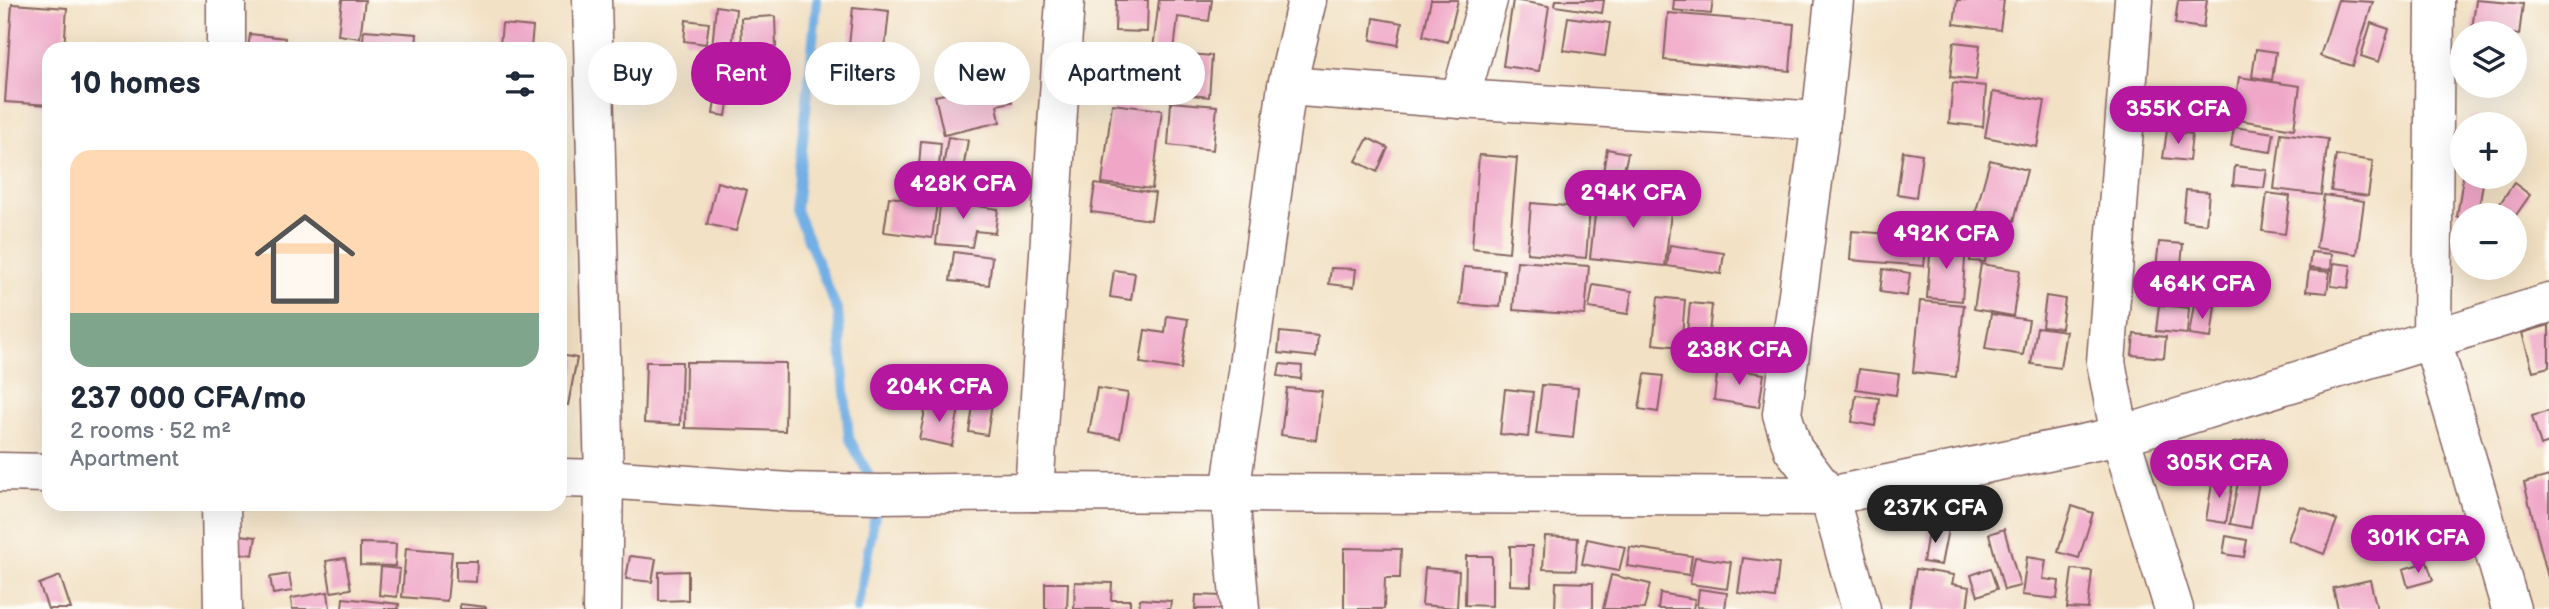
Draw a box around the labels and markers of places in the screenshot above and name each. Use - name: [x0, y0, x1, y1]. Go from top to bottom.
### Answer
- pin: 355K CFA: [2106, 86, 2250, 146]
- pin: 428K CFA: [891, 162, 1035, 221]
- pin: 294K CFA: [1561, 170, 1705, 230]
- pin: 492K CFA: [1874, 212, 2018, 271]
- pin: 464K CFA: [2130, 262, 2274, 321]
- pin: 238K CFA: [1667, 328, 1811, 387]
- pin: 204K CFA: [867, 364, 1011, 424]
- pin: 305K CFA: [2147, 440, 2291, 500]
- pin: 237K CFA: [1863, 486, 2007, 545]
- pin: 301K CFA: [2346, 516, 2490, 575]

